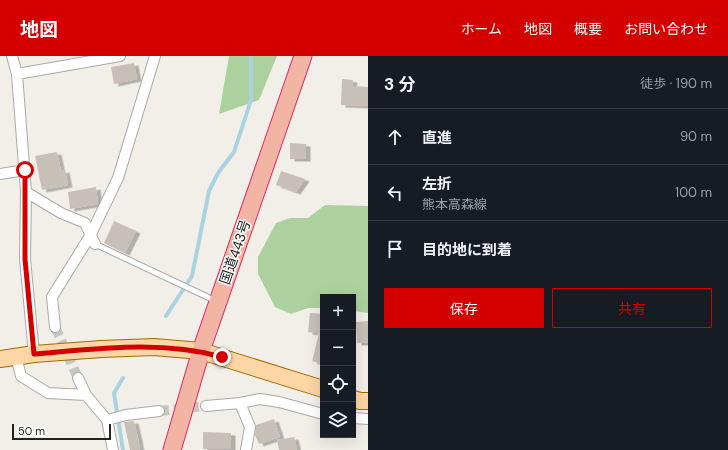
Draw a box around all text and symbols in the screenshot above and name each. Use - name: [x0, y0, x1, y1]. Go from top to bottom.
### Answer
- text: 地図: [20, 17, 58, 42]
- text: ホーム: [460, 20, 502, 38]
- text: 地図: [524, 20, 552, 38]
- text: 概要: [574, 20, 602, 38]
- text: お問い合わせ: [624, 20, 708, 38]
- text: 3 分: [384, 73, 415, 95]
- text: 徒歩 · 190 m: [640, 75, 712, 92]
- icon: ahead: [384, 126, 406, 148]
- text: 直進: [422, 128, 452, 148]
- text: 90 m: [680, 128, 712, 145]
- route start: [16, 161, 34, 179]
- text: 左折: [422, 174, 452, 194]
- icon: left: [384, 182, 406, 204]
- text: 100 m: [675, 184, 712, 201]
- text: 熊本高森線: [422, 196, 487, 213]
- street label: 国道443号: [216, 217, 254, 287]
- icon: arrive: [384, 238, 406, 260]
- text: 目的地に到着: [422, 240, 512, 260]
- button: 保存: [384, 288, 544, 328]
- button: 共有: [552, 288, 712, 328]
- map controls: [320, 294, 356, 438]
- button: +: [320, 294, 356, 330]
- button: −: [320, 330, 356, 366]
- route end: [213, 348, 231, 366]
- button: locate: [320, 366, 356, 402]
- button: layers: [320, 402, 356, 438]
- scale bar: [12, 422, 111, 441]
- text: 50 m: [18, 424, 45, 438]

